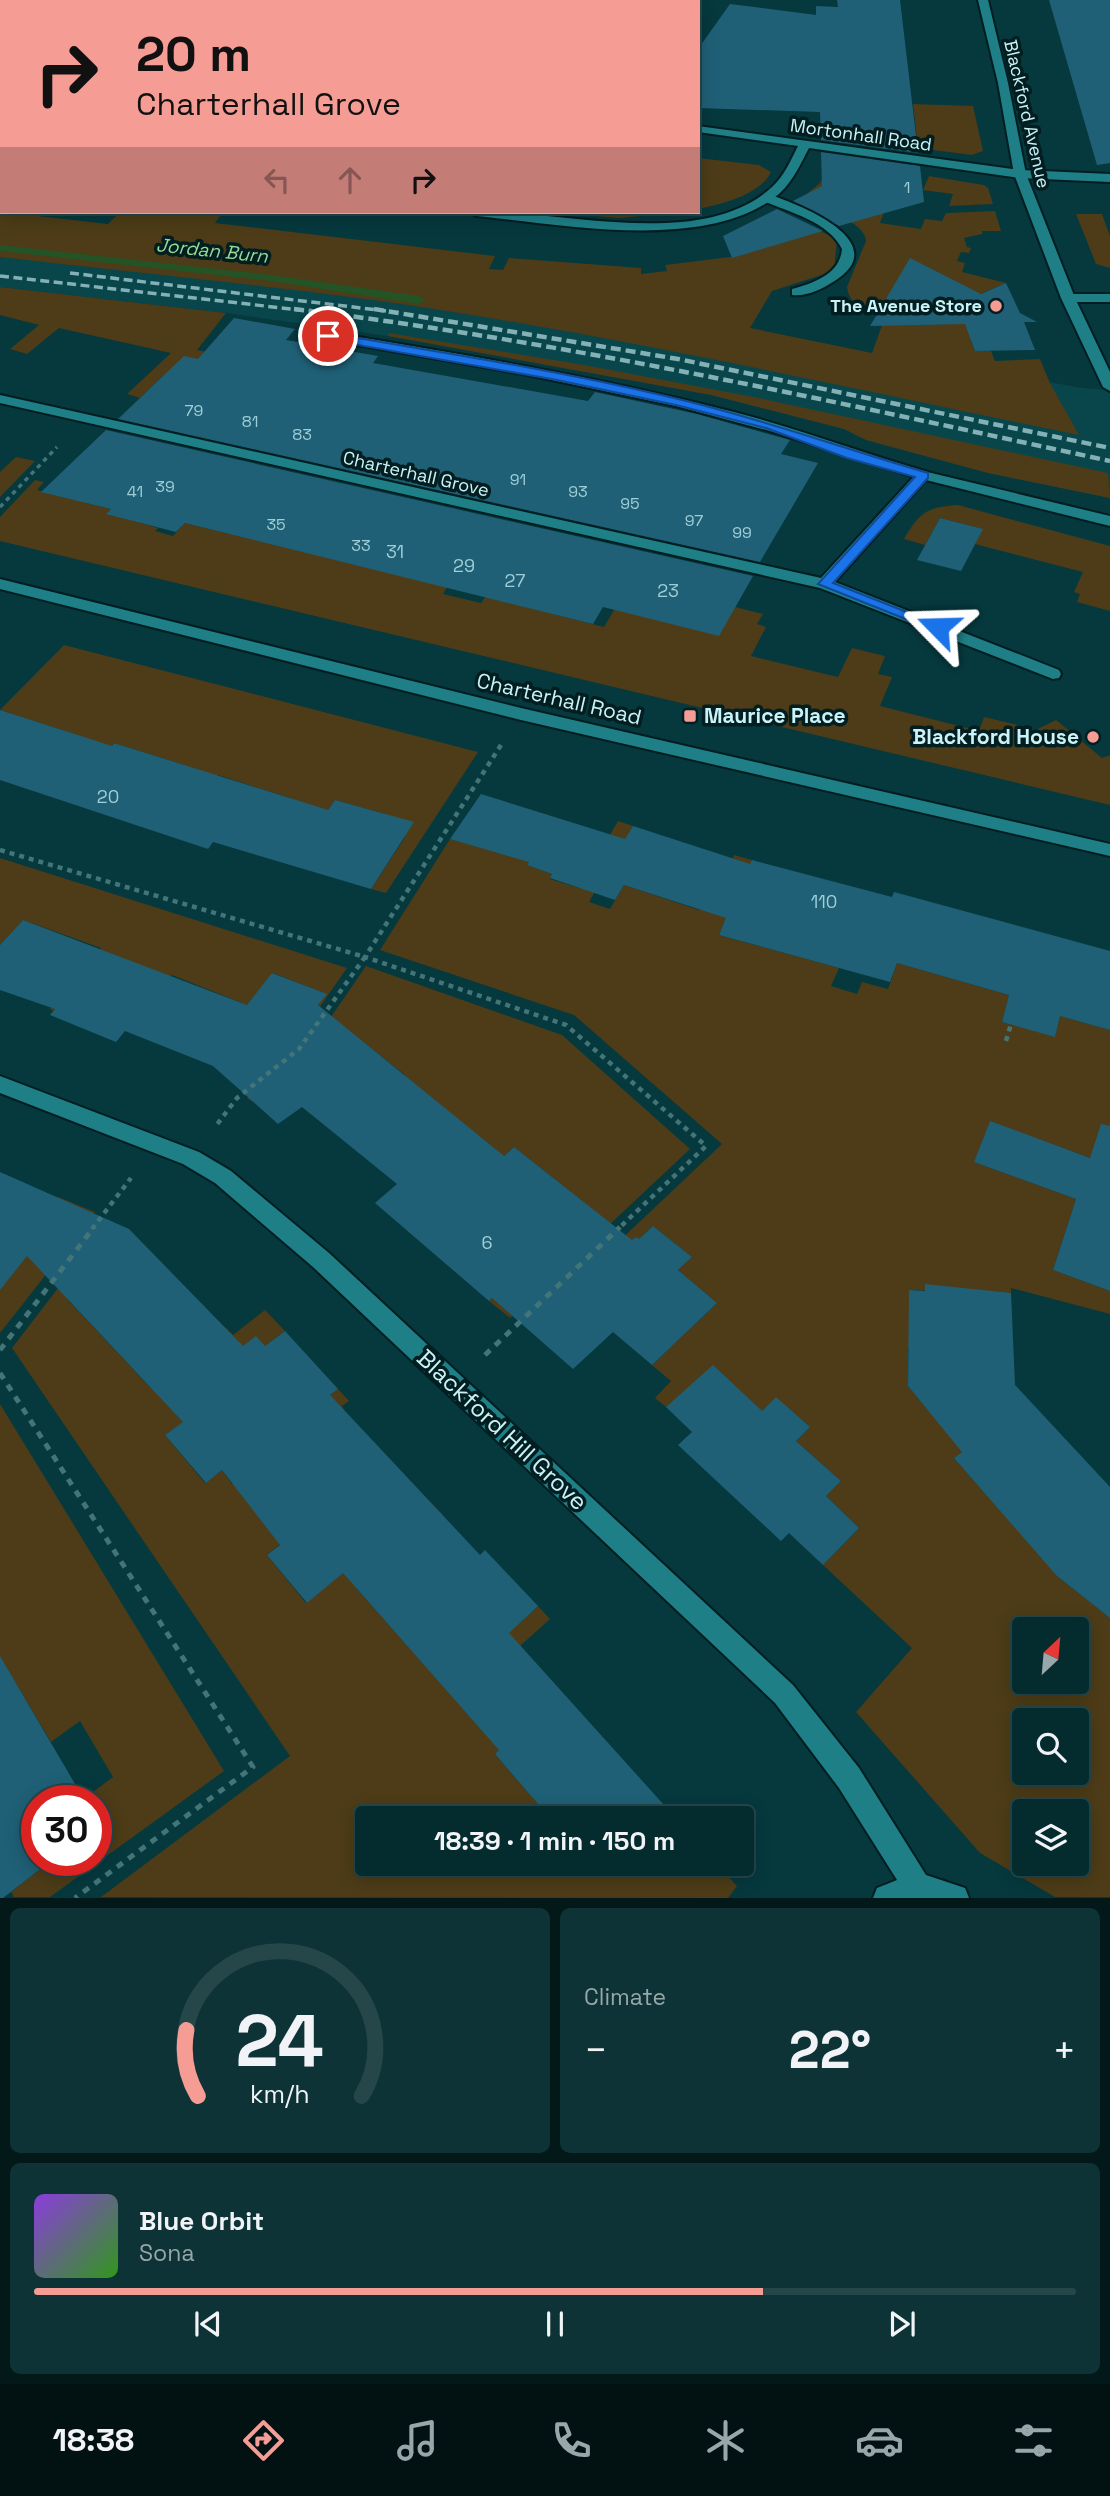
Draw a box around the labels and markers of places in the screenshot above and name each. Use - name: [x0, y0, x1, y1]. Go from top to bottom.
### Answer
- place label: The Avenue Store: [830, 294, 982, 317]
- marker: The Avenue Store: [988, 298, 1004, 314]
- pin: [298, 306, 358, 366]
- place label: Maurice Place: [704, 702, 846, 729]
- marker: Maurice Place: [682, 708, 698, 724]
- place label: Blackford House: [912, 723, 1079, 750]
- marker: Blackford House: [1085, 729, 1101, 745]

